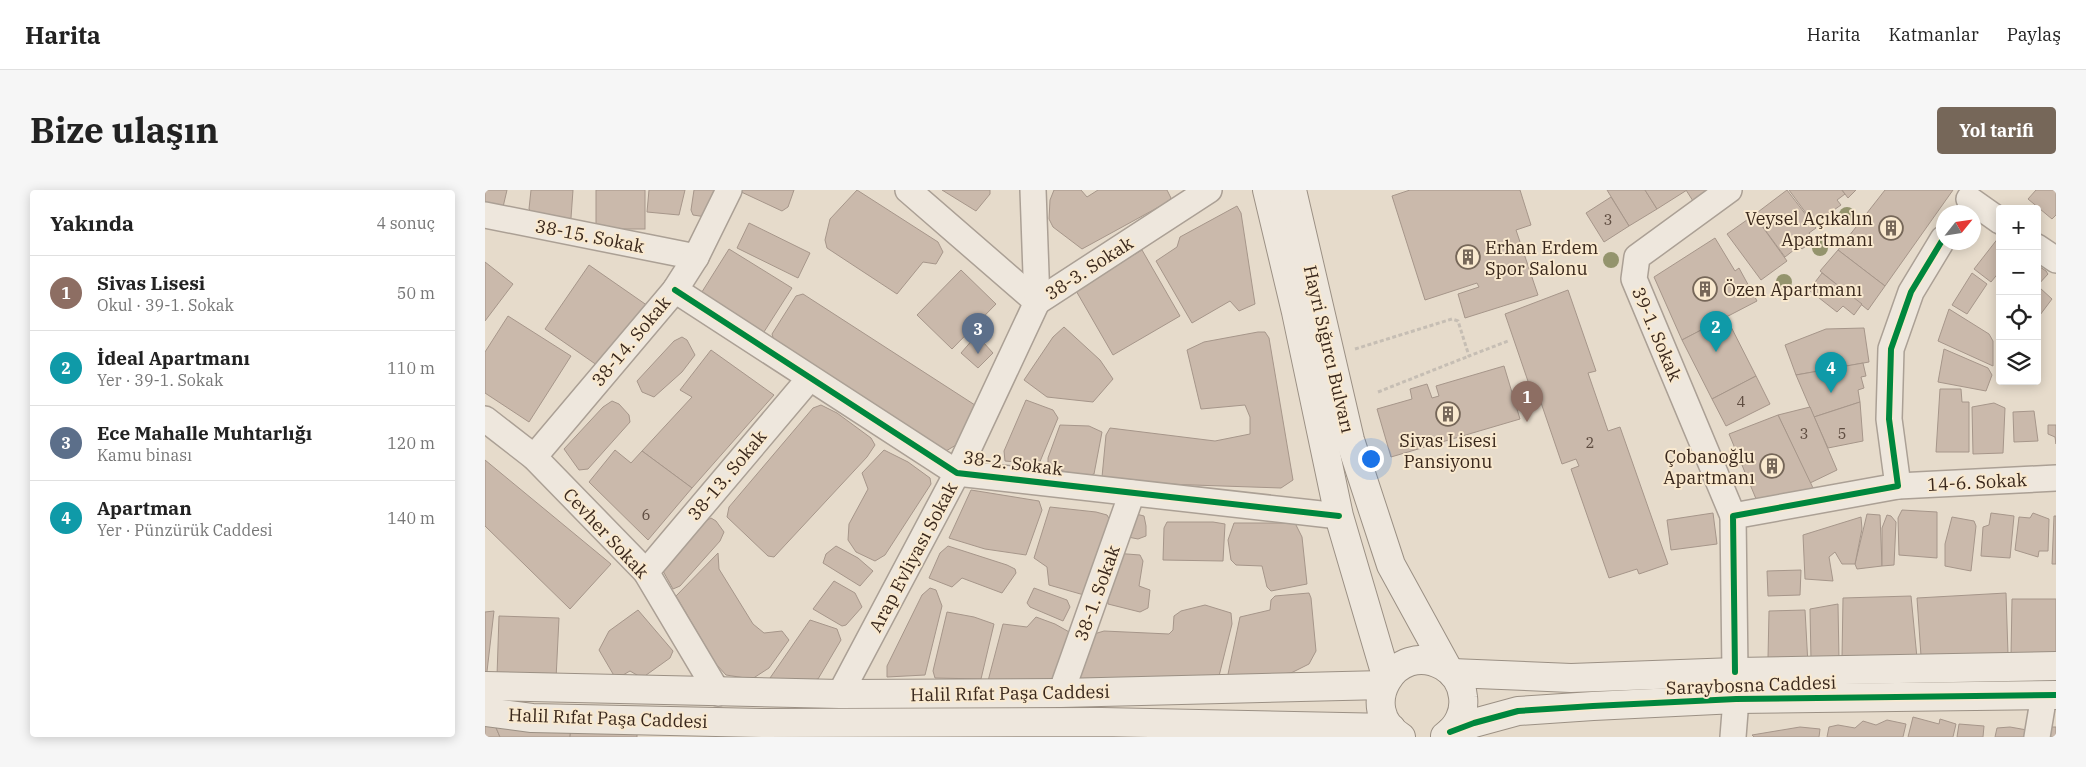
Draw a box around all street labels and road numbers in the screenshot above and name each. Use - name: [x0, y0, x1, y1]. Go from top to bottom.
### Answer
- street label: 38-15. Sokak: [533, 214, 647, 258]
- street label: 38-3. Sokak: [1041, 231, 1138, 305]
- street label: Hayri Sığırcı Bulvarı: [1299, 263, 1360, 435]
- street label: 39-1. Sokak: [1627, 283, 1687, 385]
- street label: 38-14. Sokak: [587, 291, 676, 391]
- street label: 38-13. Sokak: [683, 425, 772, 525]
- street label: 38-2. Sokak: [962, 445, 1065, 481]
- street label: 14-6. Sokak: [1926, 468, 2028, 496]
- street label: Arap Evliyası Sokak: [864, 477, 963, 636]
- street label: Cevher Sokak: [558, 483, 654, 583]
- street label: 38-1. Sokak: [1069, 542, 1125, 644]
- street label: Saraybosna Caddesi: [1665, 671, 1837, 699]
- street label: Halil Rıfat Paşa Caddesi: [910, 680, 1110, 706]
- street label: Halil Rıfat Paşa Caddesi: [508, 703, 708, 733]

